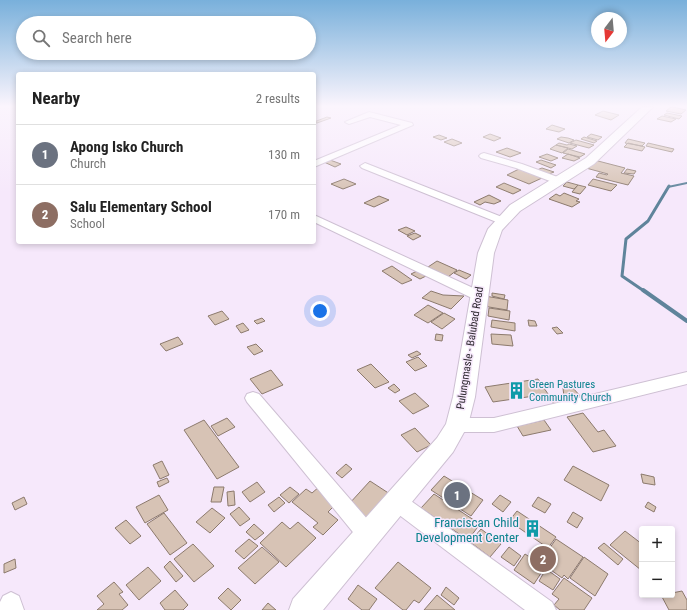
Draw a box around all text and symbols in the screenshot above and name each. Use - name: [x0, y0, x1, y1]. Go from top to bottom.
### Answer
- north arrow: [591, 12, 627, 48]
- search box: [16, 16, 316, 60]
- icon: search: [30, 27, 52, 49]
- text: Search here: [62, 29, 132, 47]
- text: Nearby: [32, 88, 80, 108]
- text: 2 results: [256, 91, 300, 106]
- text: Apong Isko Church: [70, 138, 183, 156]
- text: 1: [42, 147, 48, 162]
- text: 130 m: [268, 147, 300, 162]
- text: Church: [70, 156, 106, 171]
- text: Salu Elementary School: [70, 198, 212, 216]
- text: 2: [42, 207, 48, 222]
- text: 170 m: [268, 207, 300, 222]
- text: School: [70, 216, 105, 231]
- street label: Pulungmasle - Balubad Road: [454, 286, 486, 410]
- your location: [310, 301, 330, 321]
- place label: Green Pastures Community Church: [529, 378, 611, 404]
- building icon: Green Pastures Community Church: [506, 380, 526, 400]
- pin: 1: [444, 480, 470, 510]
- place label: Franciscan Child Development Center: [415, 515, 519, 545]
- building icon: Franciscan Child Development Center: [522, 519, 542, 539]
- map controls: [639, 526, 675, 598]
- button: +: [639, 526, 675, 562]
- pin: 2: [530, 544, 556, 574]
- button: −: [639, 562, 675, 598]

